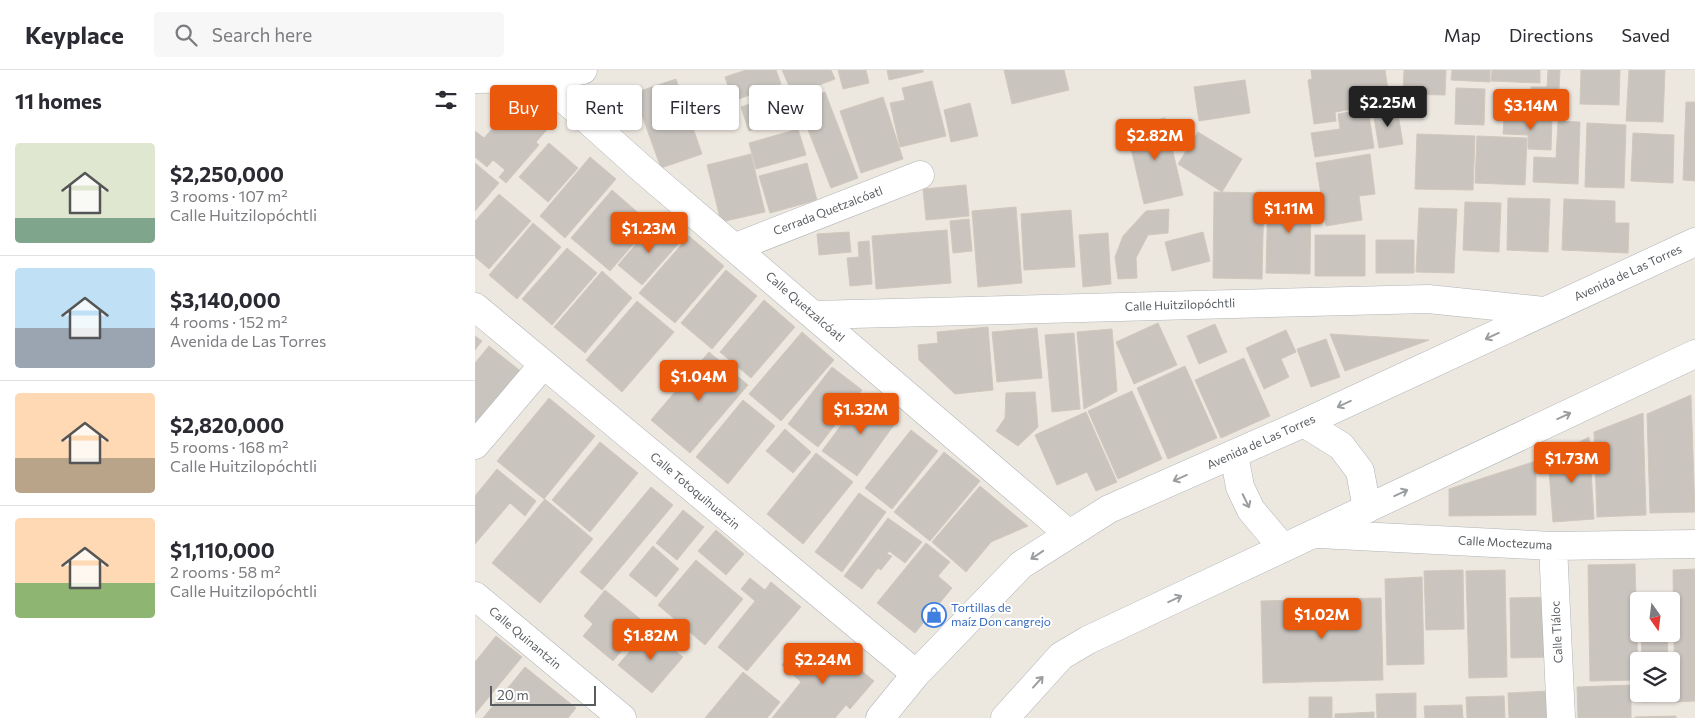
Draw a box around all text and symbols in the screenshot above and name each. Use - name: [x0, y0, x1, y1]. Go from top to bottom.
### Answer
- search box: [154, 12, 504, 57]
- text: Keyplace: [25, 20, 124, 49]
- icon: search: [172, 21, 200, 49]
- text: Search here: [212, 23, 312, 46]
- text: Map: [1444, 24, 1481, 46]
- text: Directions: [1509, 24, 1593, 46]
- text: Saved: [1621, 24, 1670, 46]
- chip: Buy: [490, 85, 557, 130]
- chip: Rent: [567, 85, 642, 130]
- chip: Filters: [652, 85, 739, 130]
- chip: New: [749, 85, 822, 130]
- pin: $2.25M: [1347, 85, 1429, 128]
- icon: filters: [432, 86, 460, 114]
- text: 11 homes: [15, 88, 102, 113]
- pin: $3.14M: [1490, 88, 1572, 131]
- text: $2.25M: [1360, 92, 1416, 111]
- text: $3.14M: [1504, 95, 1558, 114]
- pin: $2.82M: [1114, 118, 1196, 161]
- text: $2.82M: [1127, 125, 1183, 144]
- text: $2,250,000: [170, 161, 284, 186]
- icon: home: [55, 163, 115, 223]
- street label: Cerrada Quetzalcóatl: [771, 183, 884, 237]
- text: 3 rooms · 107 m²: [170, 186, 288, 205]
- pin: $1.11M: [1248, 191, 1330, 234]
- text: $1.11M: [1264, 198, 1314, 217]
- text: Calle Huitzilopóchtli: [170, 205, 317, 224]
- pin: $1.23M: [608, 212, 690, 254]
- text: $1.23M: [622, 218, 676, 237]
- street label: Avenida de Las Torres: [1572, 241, 1684, 303]
- street label: Calle Quetzalcóatl: [764, 268, 848, 344]
- text: $3,140,000: [170, 287, 281, 312]
- icon: home: [55, 288, 115, 348]
- street label: Calle Huitzilopóchtli: [1125, 295, 1235, 313]
- text: 4 rooms · 152 m²: [170, 312, 287, 331]
- text: Avenida de Las Torres: [170, 331, 326, 350]
- one-way arrow: [1485, 331, 1500, 341]
- pin: $1.04M: [658, 360, 740, 402]
- text: $1.04M: [671, 366, 727, 385]
- pin: $1.32M: [820, 392, 902, 435]
- text: $1.32M: [834, 399, 888, 418]
- one-way arrow: [1337, 400, 1352, 410]
- street label: Avenida de Las Torres: [1204, 411, 1317, 471]
- one-way arrow: [1556, 411, 1571, 420]
- text: $2,820,000: [170, 412, 284, 437]
- icon: home: [55, 413, 115, 473]
- text: 5 rooms · 168 m²: [170, 437, 288, 456]
- pin: $1.73M: [1531, 442, 1613, 484]
- text: $1.73M: [1545, 448, 1599, 467]
- street label: Calle Totoquihuatzin: [648, 449, 743, 532]
- text: Calle Huitzilopóchtli: [170, 456, 317, 475]
- one-way arrow: [1173, 473, 1188, 483]
- one-way arrow: [1394, 487, 1409, 497]
- one-way arrow: [1242, 493, 1252, 508]
- street label: Calle Moctezuma: [1458, 533, 1553, 551]
- text: $1,110,000: [170, 537, 275, 562]
- icon: home: [55, 538, 115, 598]
- one-way arrow: [1031, 550, 1045, 560]
- text: 2 rooms · 58 m²: [170, 562, 281, 581]
- text: Calle Huitzilopóchtli: [170, 581, 317, 600]
- north arrow: [1630, 592, 1680, 642]
- map controls: [1630, 592, 1680, 702]
- one-way arrow: [1167, 594, 1182, 603]
- pin: $1.02M: [1281, 598, 1363, 640]
- place label: Tortillas de maíz Don cangrejo: [951, 600, 1051, 628]
- street label: Calle Tláloc: [1547, 601, 1565, 664]
- shop icon: Tortillas de maíz Don cangrejo: [921, 602, 947, 628]
- street label: Calle Quinantzin: [487, 603, 564, 671]
- text: $1.02M: [1294, 604, 1350, 623]
- pin: $1.82M: [610, 618, 692, 661]
- text: $1.82M: [624, 625, 678, 644]
- pin: $2.24M: [782, 642, 864, 685]
- text: $2.24M: [795, 649, 851, 668]
- button: layers: [1630, 652, 1680, 702]
- one-way arrow: [1032, 675, 1044, 688]
- scale bar: [490, 683, 596, 706]
- text: 20 m: [497, 686, 529, 703]

